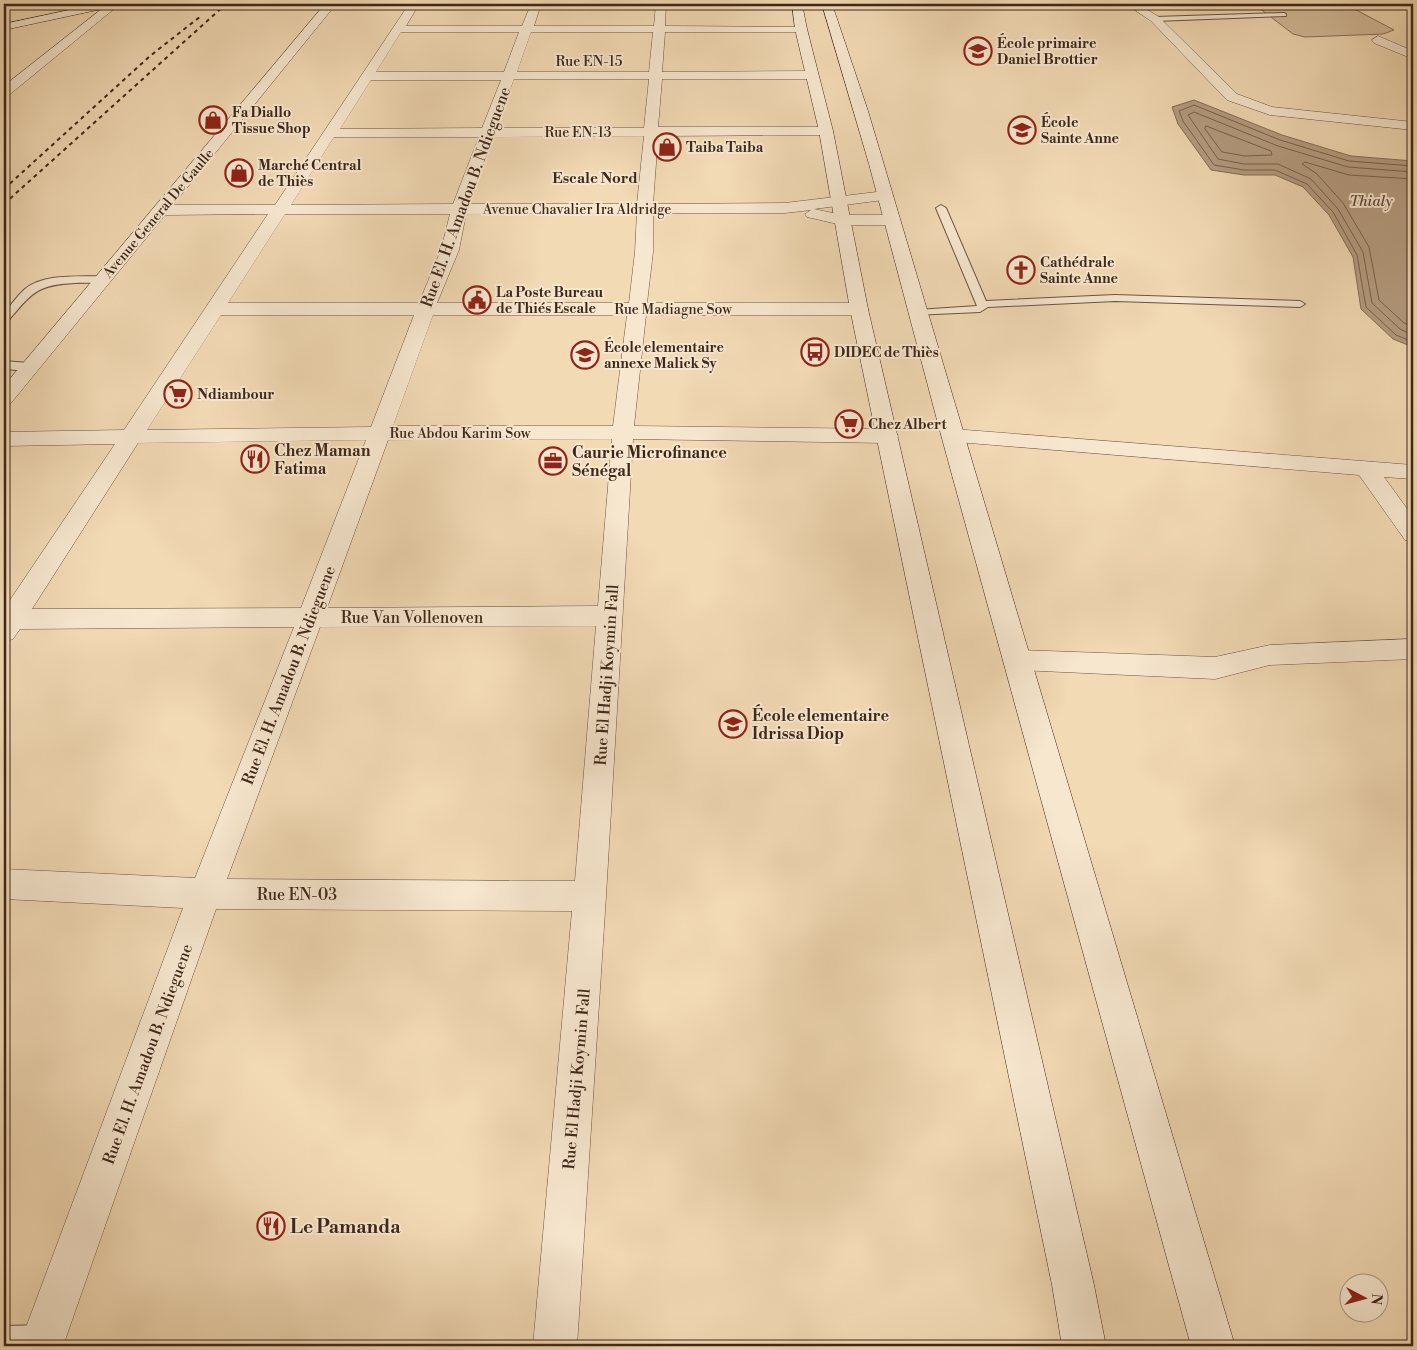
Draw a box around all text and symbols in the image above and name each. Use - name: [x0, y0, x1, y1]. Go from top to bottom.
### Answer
- place label: École primaire Daniel Brottier: [997, 33, 1098, 69]
- school or university icon: École primaire Daniel Brottier: [963, 36, 993, 66]
- street label: Rue EN-15: [556, 53, 623, 71]
- street label: Rue El. H. Amadou B. Ndieguene: [417, 84, 515, 310]
- place label: Fa Diallo Tissue Shop: [232, 104, 311, 138]
- shop icon: Fa Diallo Tissue Shop: [198, 105, 228, 135]
- place label: École Sainte Anne: [1041, 112, 1120, 148]
- school or university icon: École Sainte Anne: [1007, 115, 1037, 145]
- street label: Rue EN-13: [545, 124, 612, 142]
- shop icon: Taiba Taiba: [652, 132, 682, 162]
- place label: Taiba Taiba: [686, 139, 764, 157]
- street label: Avenue General De Gaulle: [99, 145, 218, 283]
- place label: Marché Central de Thiès: [258, 157, 362, 191]
- shop icon: Marché Central de Thiès: [224, 158, 254, 188]
- district label: Escale Nord: [552, 169, 638, 188]
- water label: Thialy: [1349, 192, 1394, 211]
- street label: Avenue Chavalier Ira Aldridge: [482, 201, 671, 219]
- place label: Cathédrale Sainte Anne: [1040, 254, 1119, 288]
- church icon: Cathédrale Sainte Anne: [1006, 255, 1036, 285]
- place label: La Poste Bureau de Thiés Escale: [496, 284, 604, 318]
- public building icon: La Poste Bureau de Thiés Escale: [462, 285, 492, 315]
- street label: Rue Madiagne Sow: [614, 301, 732, 319]
- place label: École elementaire annexe Malick Sy: [604, 337, 724, 373]
- bus stop icon: DIDEC de Thiès: [800, 337, 830, 367]
- school or university icon: École elementaire annexe Malick Sy: [570, 340, 600, 370]
- place label: DIDEC de Thiès: [834, 344, 939, 362]
- supermarket icon: Ndiambour: [163, 379, 193, 409]
- place label: Ndiambour: [197, 386, 274, 404]
- supermarket icon: Chez Albert: [834, 409, 864, 439]
- place label: Chez Albert: [868, 416, 947, 434]
- street label: Rue Abdou Karim Sow: [390, 425, 531, 443]
- place label: Chez Maman Fatima: [274, 441, 371, 479]
- place label: Caurie Microfinance Sénégal: [572, 443, 727, 481]
- restaurant icon: Chez Maman Fatima: [240, 444, 270, 474]
- office icon: Caurie Microfinance Sénégal: [538, 446, 568, 476]
- street label: Rue El. H. Amadou B. Ndieguene: [238, 563, 340, 788]
- street label: Rue El Hadji Koymin Fall: [591, 584, 623, 766]
- street label: Rue Van Vollenoven: [341, 608, 484, 628]
- place label: École elementaire Idrissa Diop: [752, 704, 890, 744]
- school or university icon: École elementaire Idrissa Diop: [718, 709, 748, 739]
- street label: Rue EN-03: [257, 885, 337, 905]
- street label: Rue El. H. Amadou B. Ndieguene: [99, 941, 197, 1167]
- street label: Rue El Hadji Koymin Fall: [559, 987, 595, 1170]
- restaurant icon: Le Pamanda: [256, 1211, 286, 1241]
- place label: Le Pamanda: [290, 1215, 401, 1239]
- north arrow: [1340, 1272, 1390, 1322]
- text: N: [1366, 1293, 1385, 1306]

